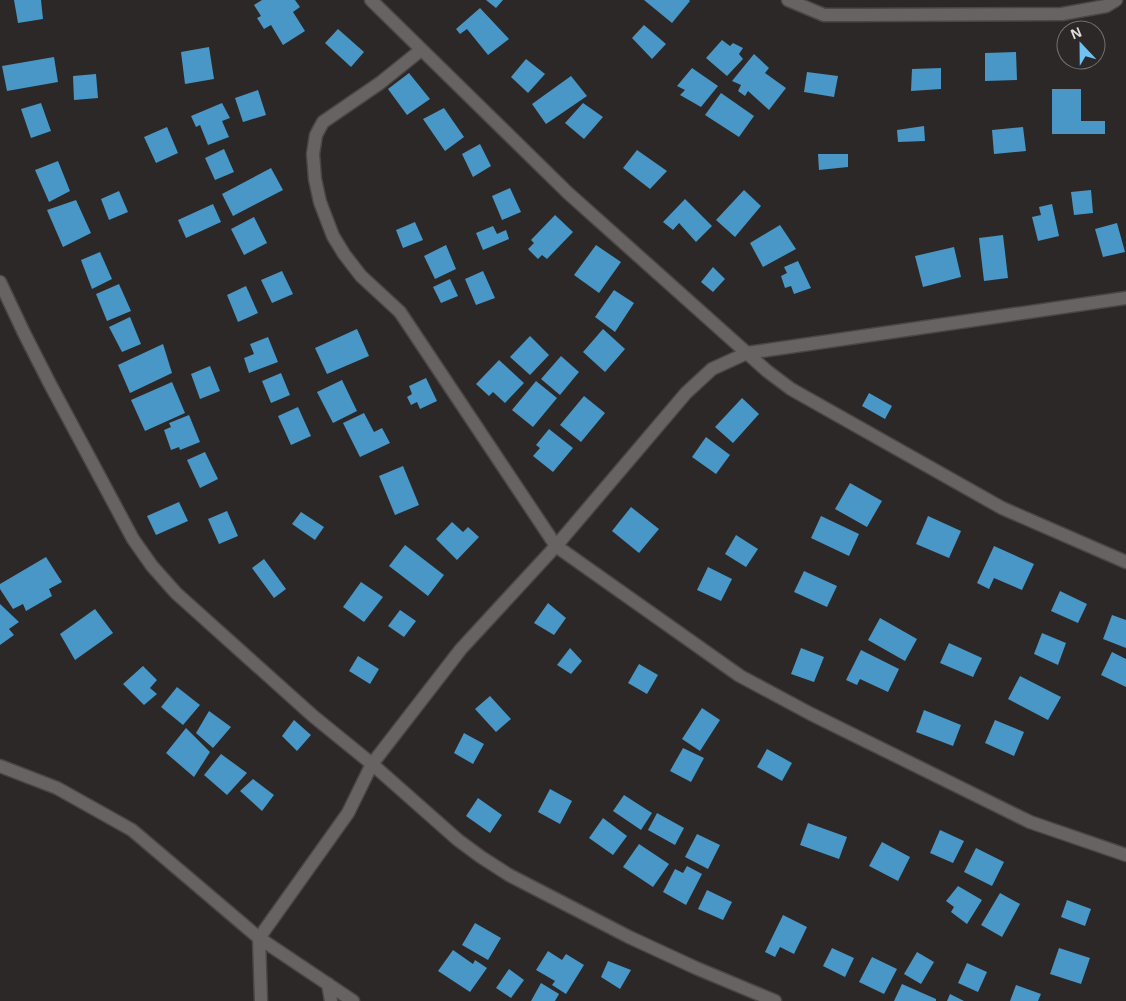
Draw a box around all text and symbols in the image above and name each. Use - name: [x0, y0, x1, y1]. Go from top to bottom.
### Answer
- north arrow: [1056, 20, 1106, 70]
- text: N: [1068, 24, 1084, 42]

